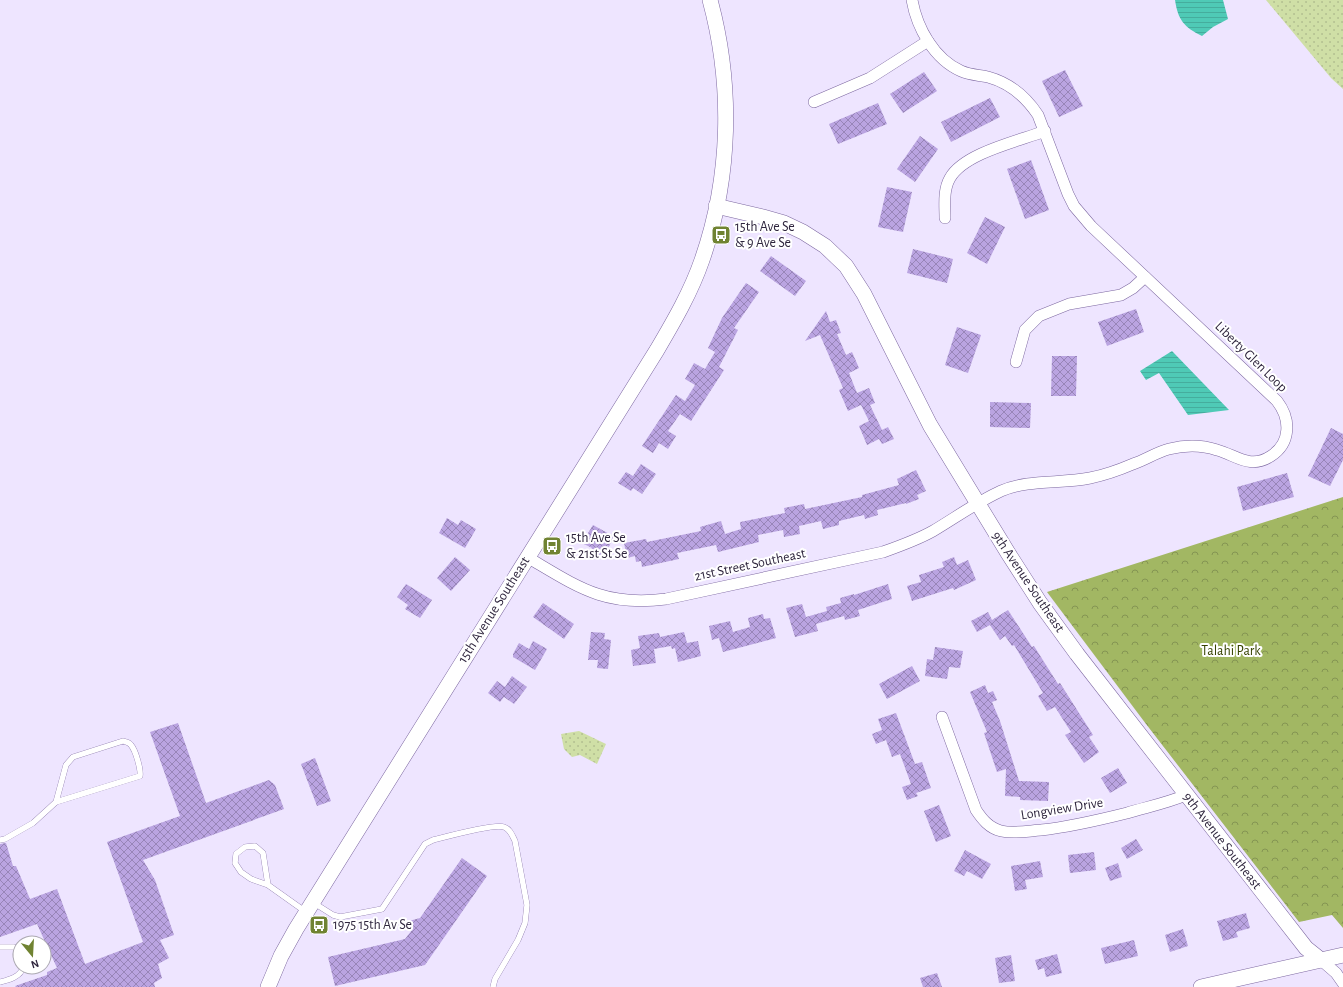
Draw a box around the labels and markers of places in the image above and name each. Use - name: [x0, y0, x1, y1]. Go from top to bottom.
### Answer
- place label: 15th Ave Se & 9 Ave Se: [735, 220, 795, 250]
- bus stop icon: 15th Ave Se & 9 Ave Se: [710, 224, 732, 246]
- place label: 15th Ave Se & 21st St Se: [566, 531, 627, 561]
- bus stop icon: 15th Ave Se & 21st St Se: [541, 535, 563, 557]
- bus stop icon: 1975 15th Av Se: [308, 914, 330, 936]
- place label: 1975 15th Av Se: [333, 918, 412, 932]

